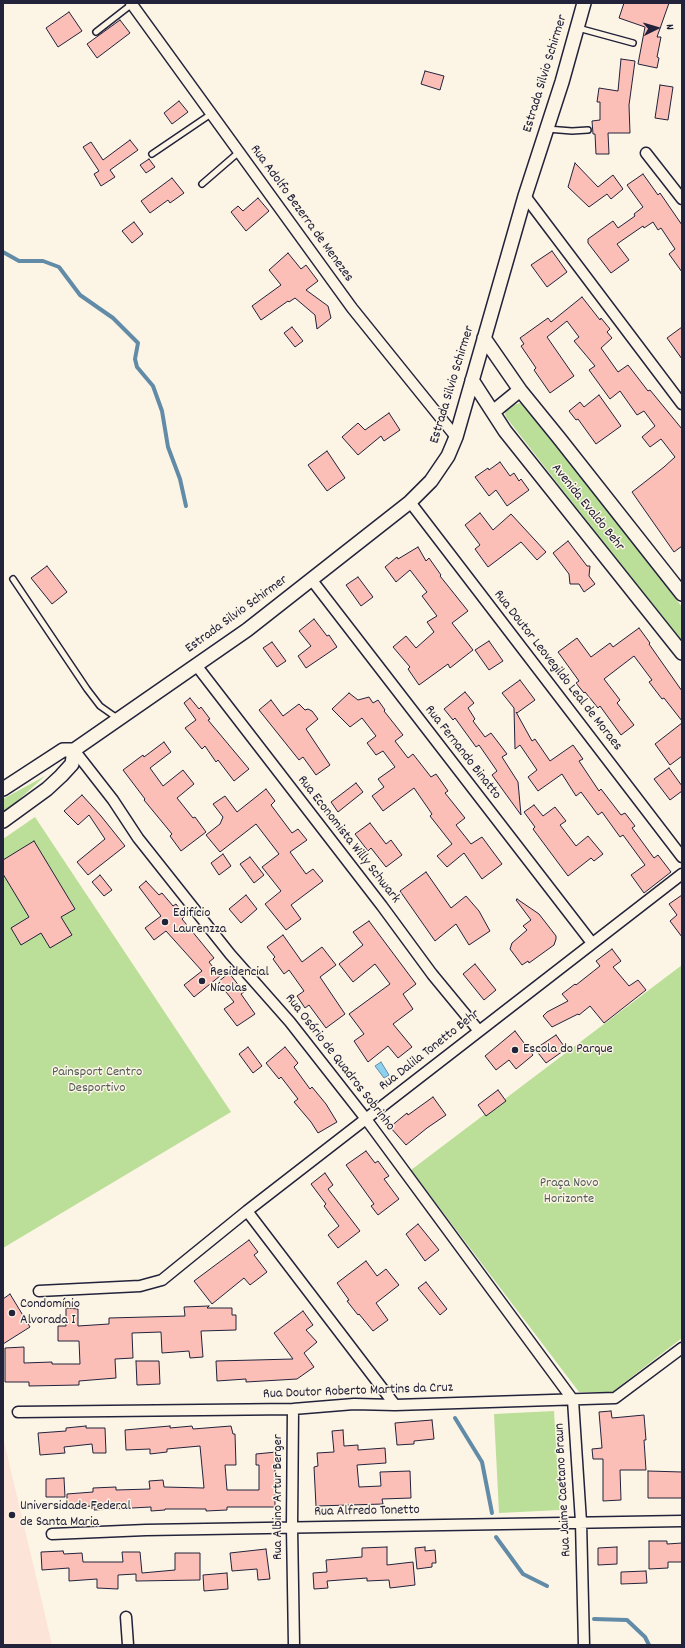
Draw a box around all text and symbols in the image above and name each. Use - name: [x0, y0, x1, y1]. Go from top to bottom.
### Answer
- north arrow: [637, 8, 677, 48]
- street label: Estrada Silvio Schirmer: [520, 13, 572, 135]
- text: N: [661, 24, 677, 30]
- street label: Rua Adolfo Bezerra de Menezes: [246, 142, 356, 286]
- street label: Estrada Silvio Schirmer: [427, 324, 479, 446]
- street label: Avenida Evaldo Behr: [547, 461, 627, 555]
- street label: Estrada Silvio Schirmer: [183, 572, 291, 658]
- street label: Rua Doutor Leovegildo Leal de Moraes: [489, 587, 625, 755]
- street label: Rua Fernando Binatto: [420, 703, 504, 803]
- street label: Rua Economista Willy Schwark: [293, 773, 403, 907]
- place label: Edifício Laurenzza: [173, 906, 226, 938]
- marker: Edifício Laurenzza: [160, 917, 170, 927]
- place label: Residencial Nícolas: [210, 965, 269, 998]
- marker: Residencial Nícolas: [197, 976, 207, 986]
- street label: Rua Osório de Quadros Sobrinho: [280, 991, 398, 1135]
- street label: Rua Dalila Tonetto Behr: [376, 1007, 484, 1095]
- place label: Escola do Parque: [523, 1042, 613, 1058]
- marker: Escola do Parque: [510, 1045, 520, 1055]
- park label: Painsport Centro Desportivo: [52, 1065, 142, 1098]
- park label: Praça Novo Horizonte: [540, 1176, 598, 1208]
- place label: Condomínio Alvorada I: [20, 1297, 80, 1330]
- marker: Condomínio Alvorada I: [7, 1308, 17, 1318]
- street label: Rua Doutor Roberto Martins da Cruz: [263, 1380, 453, 1404]
- street label: Rua Jaime Caetano Braun: [552, 1423, 576, 1557]
- street label: Rua Albino Artur Berger: [271, 1434, 287, 1560]
- place label: Universidade Federal de Santa Maria: [20, 1499, 131, 1532]
- street label: Rua Alfredo Tonetto: [314, 1503, 420, 1521]
- marker: Universidade Federal de Santa Maria: [7, 1510, 17, 1520]

